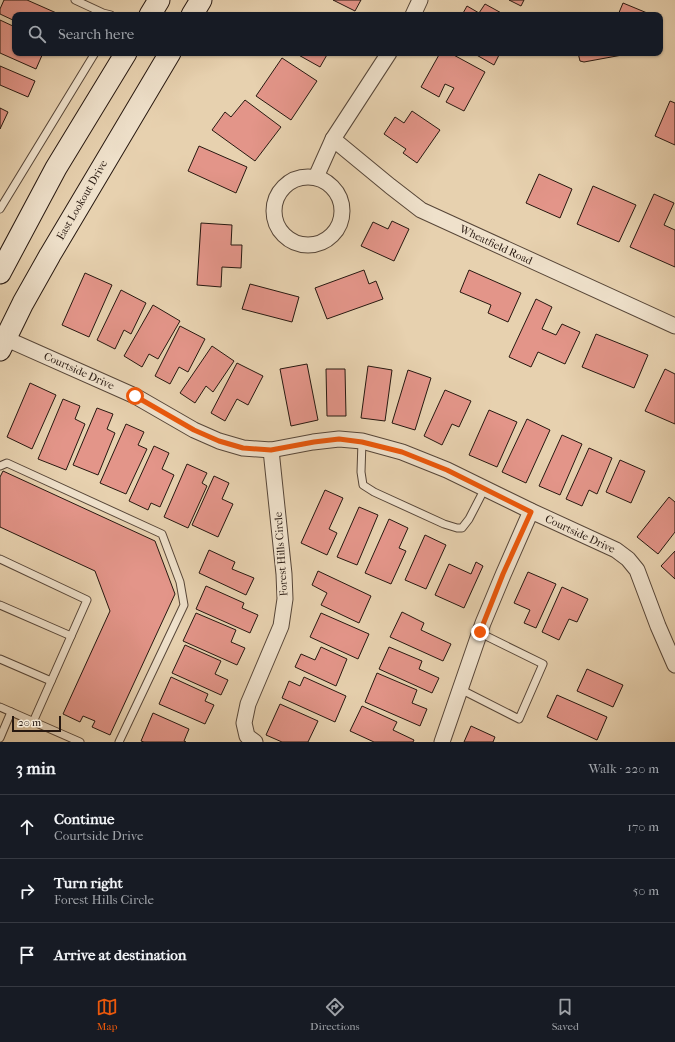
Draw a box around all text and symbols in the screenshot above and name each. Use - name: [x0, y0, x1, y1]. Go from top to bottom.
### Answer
- search box: [12, 12, 663, 56]
- icon: search: [26, 23, 48, 45]
- text: Search here: [58, 25, 134, 43]
- street label: East Lookout Drive: [54, 157, 110, 242]
- street label: Wheatfield Road: [457, 222, 535, 268]
- street label: Courtside Drive: [42, 350, 117, 393]
- route start: [126, 387, 144, 405]
- street label: Forest Hills Circle: [272, 511, 290, 597]
- street label: Courtside Drive: [543, 512, 618, 556]
- route end: [471, 623, 489, 641]
- scale bar: [12, 714, 61, 733]
- text: 20 m: [18, 716, 41, 729]
- text: 3 min: [16, 758, 56, 778]
- text: Walk · 220 m: [588, 761, 659, 776]
- text: Continue: [54, 810, 114, 828]
- icon: ahead: [16, 816, 38, 838]
- text: 170 m: [627, 819, 659, 834]
- text: Courtside Drive: [54, 828, 143, 843]
- text: Turn right: [54, 874, 123, 892]
- icon: right: [16, 880, 38, 902]
- text: 50 m: [633, 883, 659, 898]
- text: Forest Hills Circle: [54, 892, 154, 907]
- icon: arrive: [16, 944, 38, 966]
- text: Arrive at destination: [54, 946, 186, 964]
- tab: Map: [96, 996, 118, 1033]
- tab: Directions: [310, 996, 360, 1033]
- tab: Saved: [552, 996, 579, 1033]

